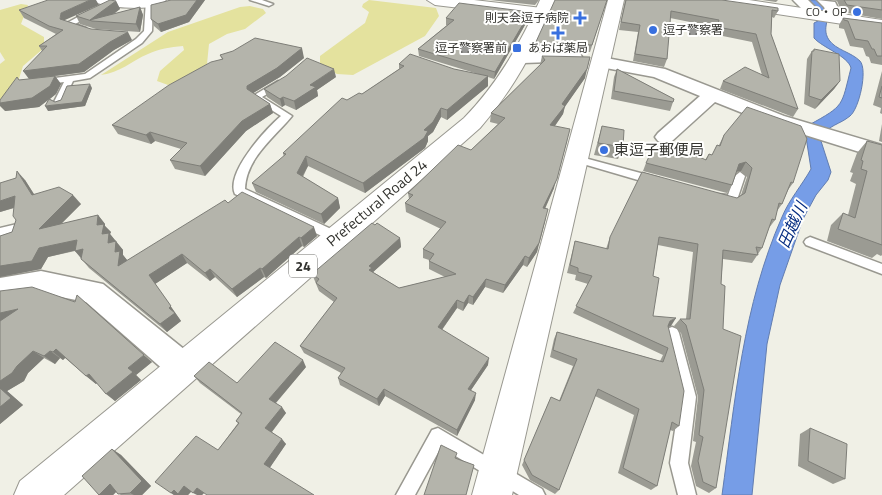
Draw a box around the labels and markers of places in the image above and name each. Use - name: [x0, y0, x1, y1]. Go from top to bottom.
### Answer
- place label: CO・OP: [806, 2, 847, 21]
- marker: CO・OP: [851, 6, 863, 18]
- place label: 則天会逗子病院: [485, 8, 569, 27]
- marker: 則天会逗子病院: [573, 11, 587, 25]
- place label: 逗子警察署: [663, 20, 723, 39]
- marker: 逗子警察署: [647, 24, 659, 36]
- marker: あおば薬局: [552, 27, 564, 39]
- place label: 逗子警察署前: [435, 38, 507, 57]
- place label: あおば薬局: [528, 38, 588, 57]
- marker: 逗子警察署前: [511, 42, 523, 54]
- place label: 東逗子郵便局: [614, 138, 704, 161]
- marker: 東逗子郵便局: [598, 144, 610, 156]

